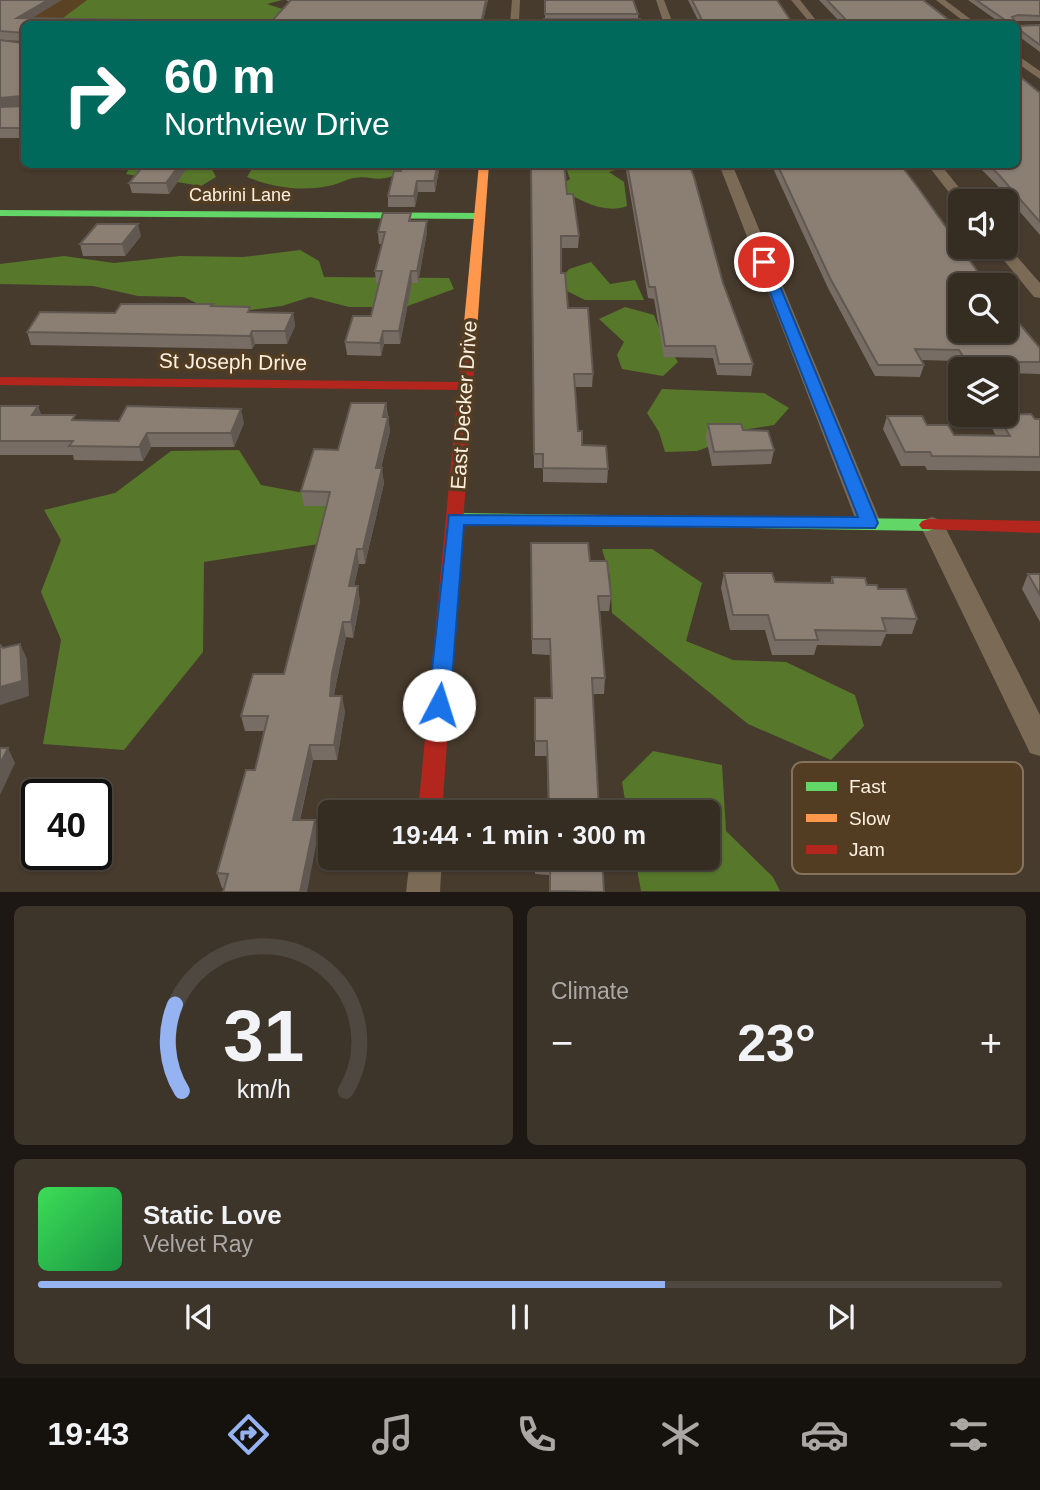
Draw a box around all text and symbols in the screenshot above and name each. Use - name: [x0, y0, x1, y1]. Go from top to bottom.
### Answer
- icon: right: [49, 49, 140, 140]
- text: 60 m: [164, 49, 276, 103]
- text: Northview Drive: [164, 106, 390, 142]
- street label: Cabrini Lane: [189, 185, 291, 205]
- map controls: [948, 189, 1018, 427]
- button: sound: [948, 189, 1018, 259]
- pin: [734, 232, 794, 292]
- icon: arrive: [745, 243, 783, 281]
- button: search: [948, 273, 1018, 343]
- street label: East Decker Drive: [446, 320, 481, 490]
- street label: St Joseph Drive: [159, 349, 307, 374]
- button: layers: [948, 357, 1018, 427]
- position arrow: [402, 668, 476, 742]
- legend: [792, 762, 1023, 874]
- text: Fast: [849, 776, 887, 797]
- speed limit sign: 40: [21, 779, 112, 870]
- text: Slow: [849, 808, 890, 829]
- text: 19:44 · 1 min · 300 m: [392, 820, 646, 850]
- text: Jam: [849, 839, 885, 860]
- text: Climate: [551, 978, 629, 1004]
- text: 31: [223, 996, 304, 1077]
- text: 23°: [737, 1014, 816, 1072]
- text: −: [551, 1022, 573, 1064]
- text: +: [980, 1022, 1002, 1064]
- text: km/h: [236, 1075, 291, 1103]
- text: Static Love: [143, 1200, 282, 1230]
- text: Velvet Ray: [143, 1231, 253, 1257]
- icon: previous: [180, 1298, 218, 1336]
- icon: pause: [501, 1298, 539, 1336]
- icon: next: [822, 1298, 860, 1336]
- icon: directions: [224, 1410, 273, 1459]
- icon: music: [368, 1410, 417, 1459]
- icon: phone: [512, 1410, 561, 1459]
- icon: climate: [656, 1410, 705, 1459]
- icon: car: [800, 1410, 849, 1459]
- icon: filters: [944, 1410, 993, 1459]
- text: 19:43: [47, 1416, 129, 1452]

